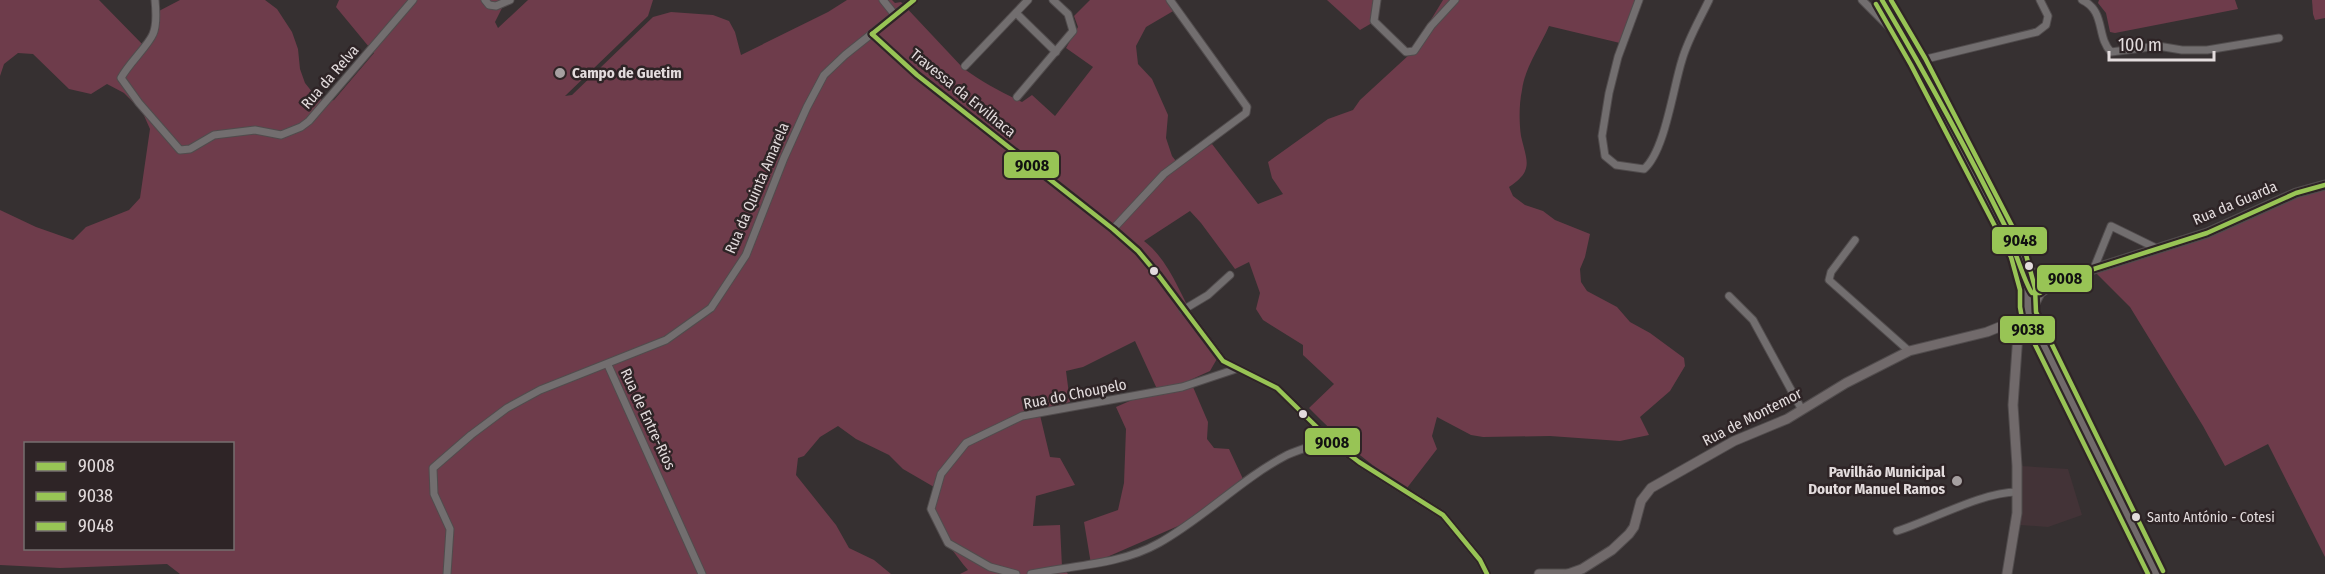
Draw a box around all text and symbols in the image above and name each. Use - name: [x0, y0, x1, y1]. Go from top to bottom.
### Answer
- scale bar: [2109, 24, 2214, 62]
- text: 100 m: [2118, 34, 2162, 56]
- street label: Rua da Relva: [297, 41, 363, 113]
- street label: Travessa da Ervilhaca: [907, 45, 1019, 141]
- place label: Campo de Guetim: [572, 64, 682, 82]
- marker: Campo de Guetim: [553, 66, 567, 80]
- street label: Rua da Quinta Amarela: [721, 120, 793, 256]
- line badge: 9008: [1003, 151, 1060, 179]
- text: 9008: [1015, 156, 1050, 175]
- street label: Rua da Guarda: [2190, 177, 2280, 229]
- line badge: 9048: [1991, 226, 2048, 255]
- text: 9048: [2003, 231, 2037, 250]
- unlabelled marker: [2023, 260, 2035, 272]
- line badge: 9008: [2036, 264, 2093, 293]
- unlabelled marker: [1148, 265, 1160, 277]
- text: 9008: [2048, 269, 2083, 288]
- line badge: 9038: [1999, 315, 2056, 344]
- text: 9038: [2012, 320, 2045, 339]
- street label: Rua de Entre-Rios: [617, 366, 679, 472]
- street label: Rua do Choupelo: [1022, 375, 1128, 413]
- street label: Rua de Montemor: [1699, 384, 1805, 450]
- unlabelled marker: [1297, 408, 1309, 420]
- line badge: 9008: [1304, 427, 1361, 456]
- text: 9008: [1315, 433, 1350, 452]
- legend: [24, 442, 234, 550]
- text: 9008: [78, 455, 115, 477]
- place label: Pavilhão Municipal Doutor Manuel Ramos: [1808, 463, 1946, 498]
- marker: Pavilhão Municipal Doutor Manuel Ramos: [1950, 474, 1964, 488]
- text: 9038: [78, 485, 113, 507]
- place label: Santo António - Cotesi: [2147, 509, 2275, 526]
- marker: Santo António - Cotesi: [2130, 511, 2142, 523]
- text: 9048: [78, 515, 114, 537]

